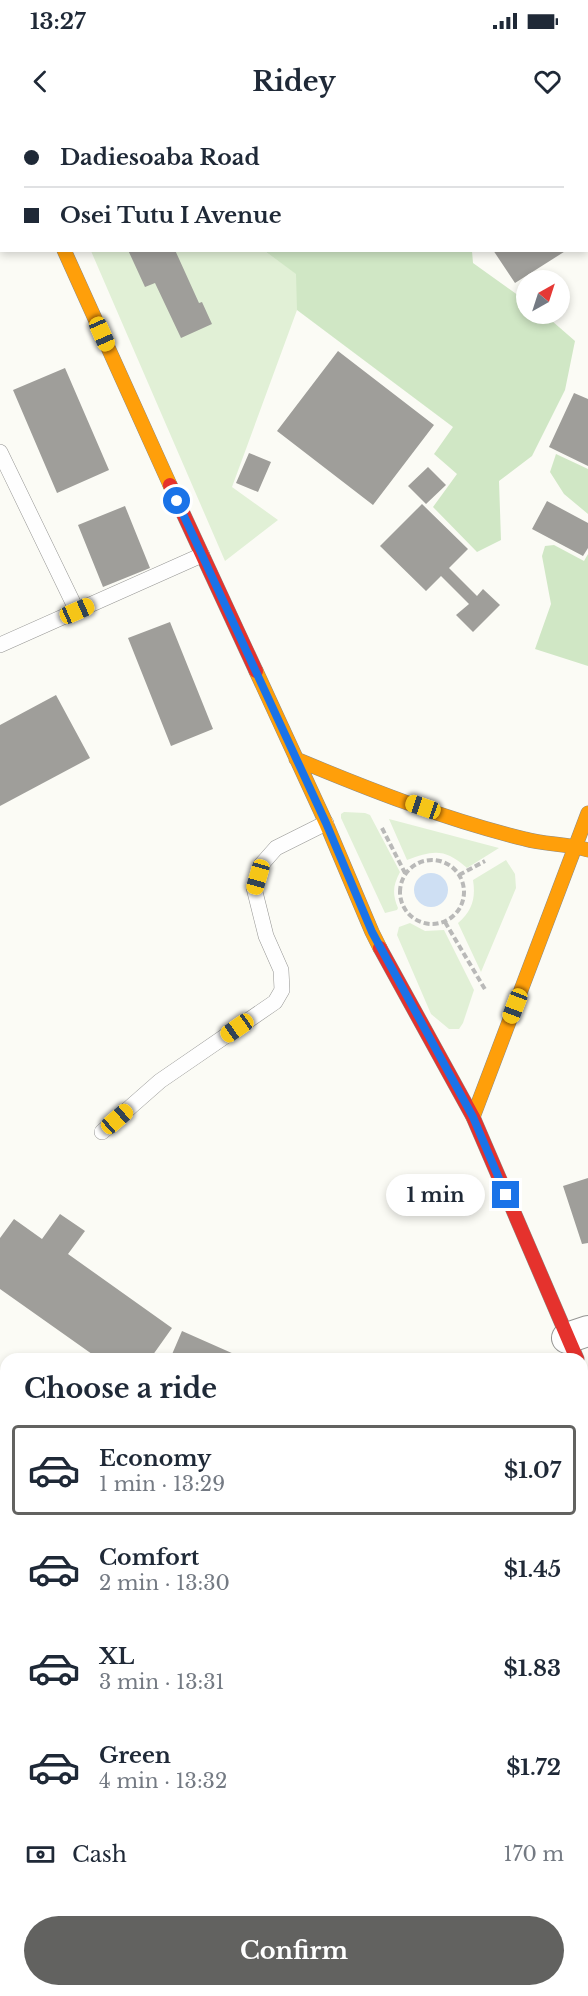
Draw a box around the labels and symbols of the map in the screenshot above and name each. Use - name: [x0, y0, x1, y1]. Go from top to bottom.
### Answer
- north arrow: [516, 270, 570, 324]
- car: [86, 314, 118, 354]
- route start: [163, 487, 190, 514]
- car: [57, 595, 97, 627]
- car: [403, 793, 443, 821]
- car: [244, 857, 272, 897]
- car: [500, 986, 530, 1026]
- car: [217, 1010, 257, 1046]
- car: [98, 1100, 136, 1138]
- callout: 1 min: [386, 1174, 485, 1216]
- route end: [492, 1181, 519, 1208]

